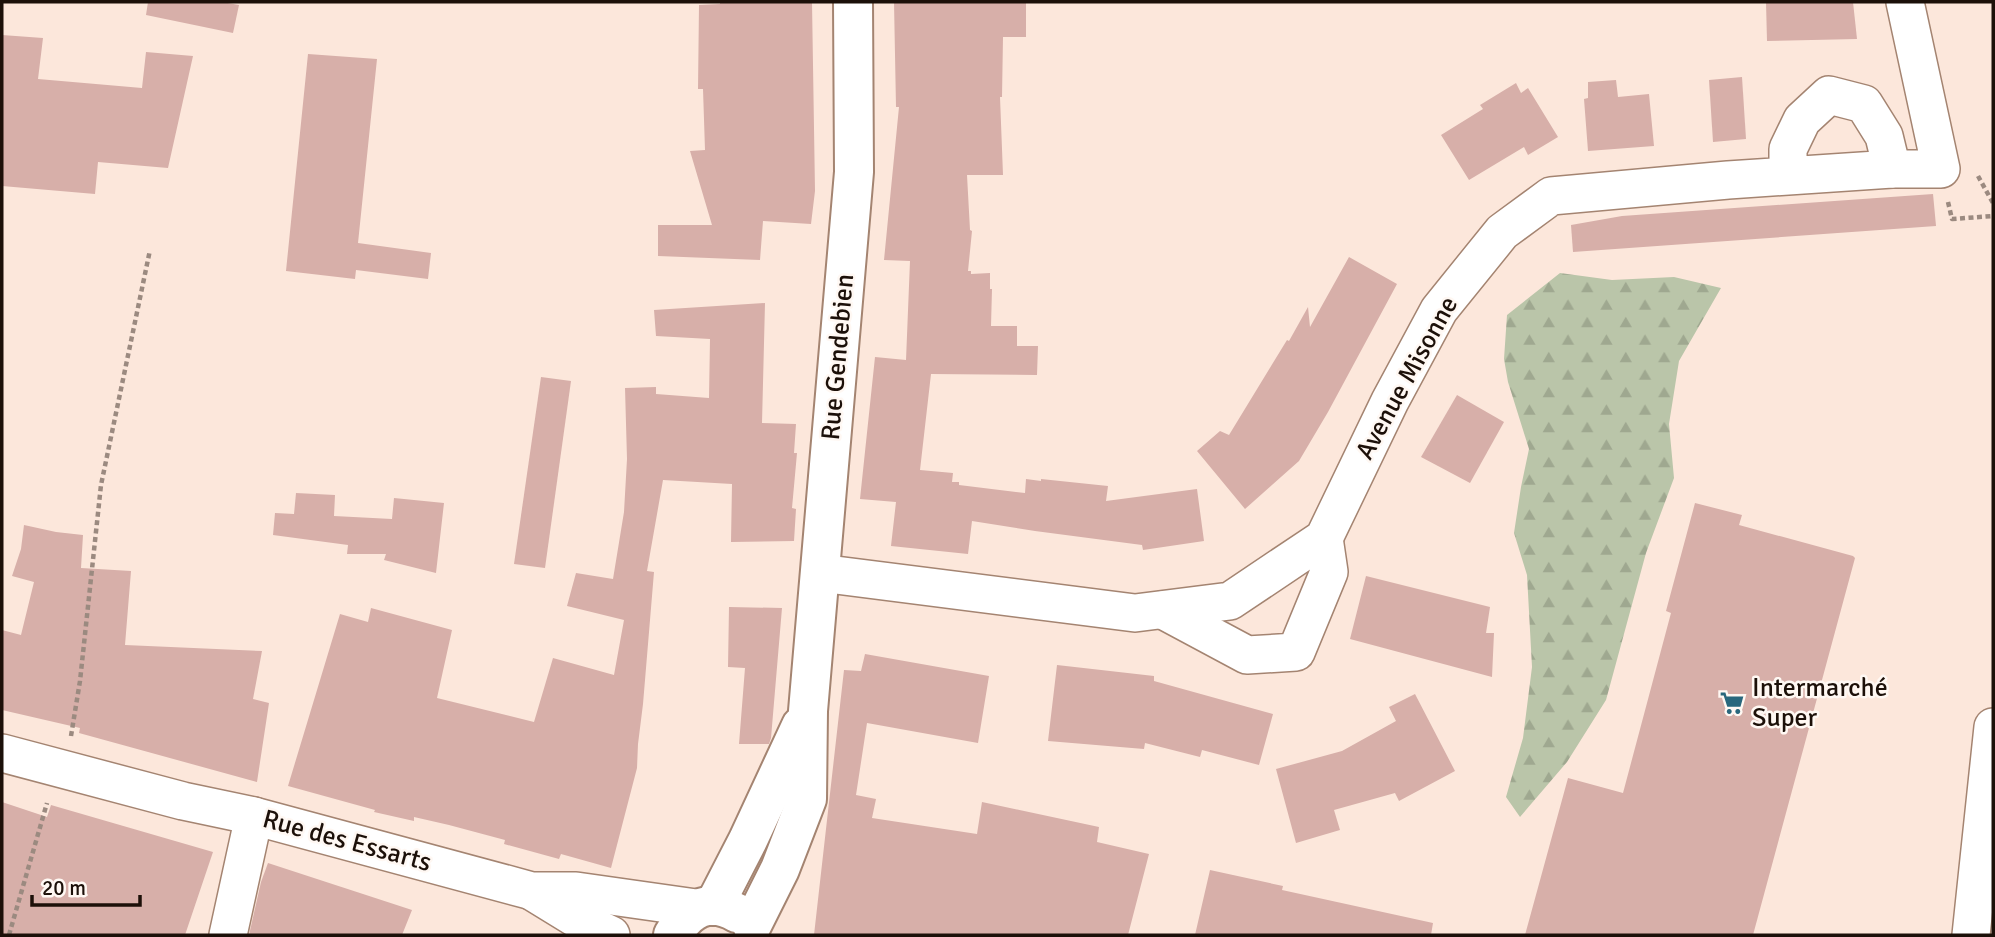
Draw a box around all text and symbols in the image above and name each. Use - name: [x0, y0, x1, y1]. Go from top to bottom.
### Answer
- street label: Rue Gendebien: [815, 273, 861, 441]
- street label: Avenue Misonne: [1349, 291, 1465, 465]
- place label: Intermarché Super: [1752, 672, 1888, 734]
- supermarket icon: Intermarché Super: [1718, 689, 1746, 717]
- street label: Rue des Essarts: [259, 803, 435, 879]
- scale bar: [32, 864, 140, 908]
- text: 20 m: [42, 875, 86, 901]

